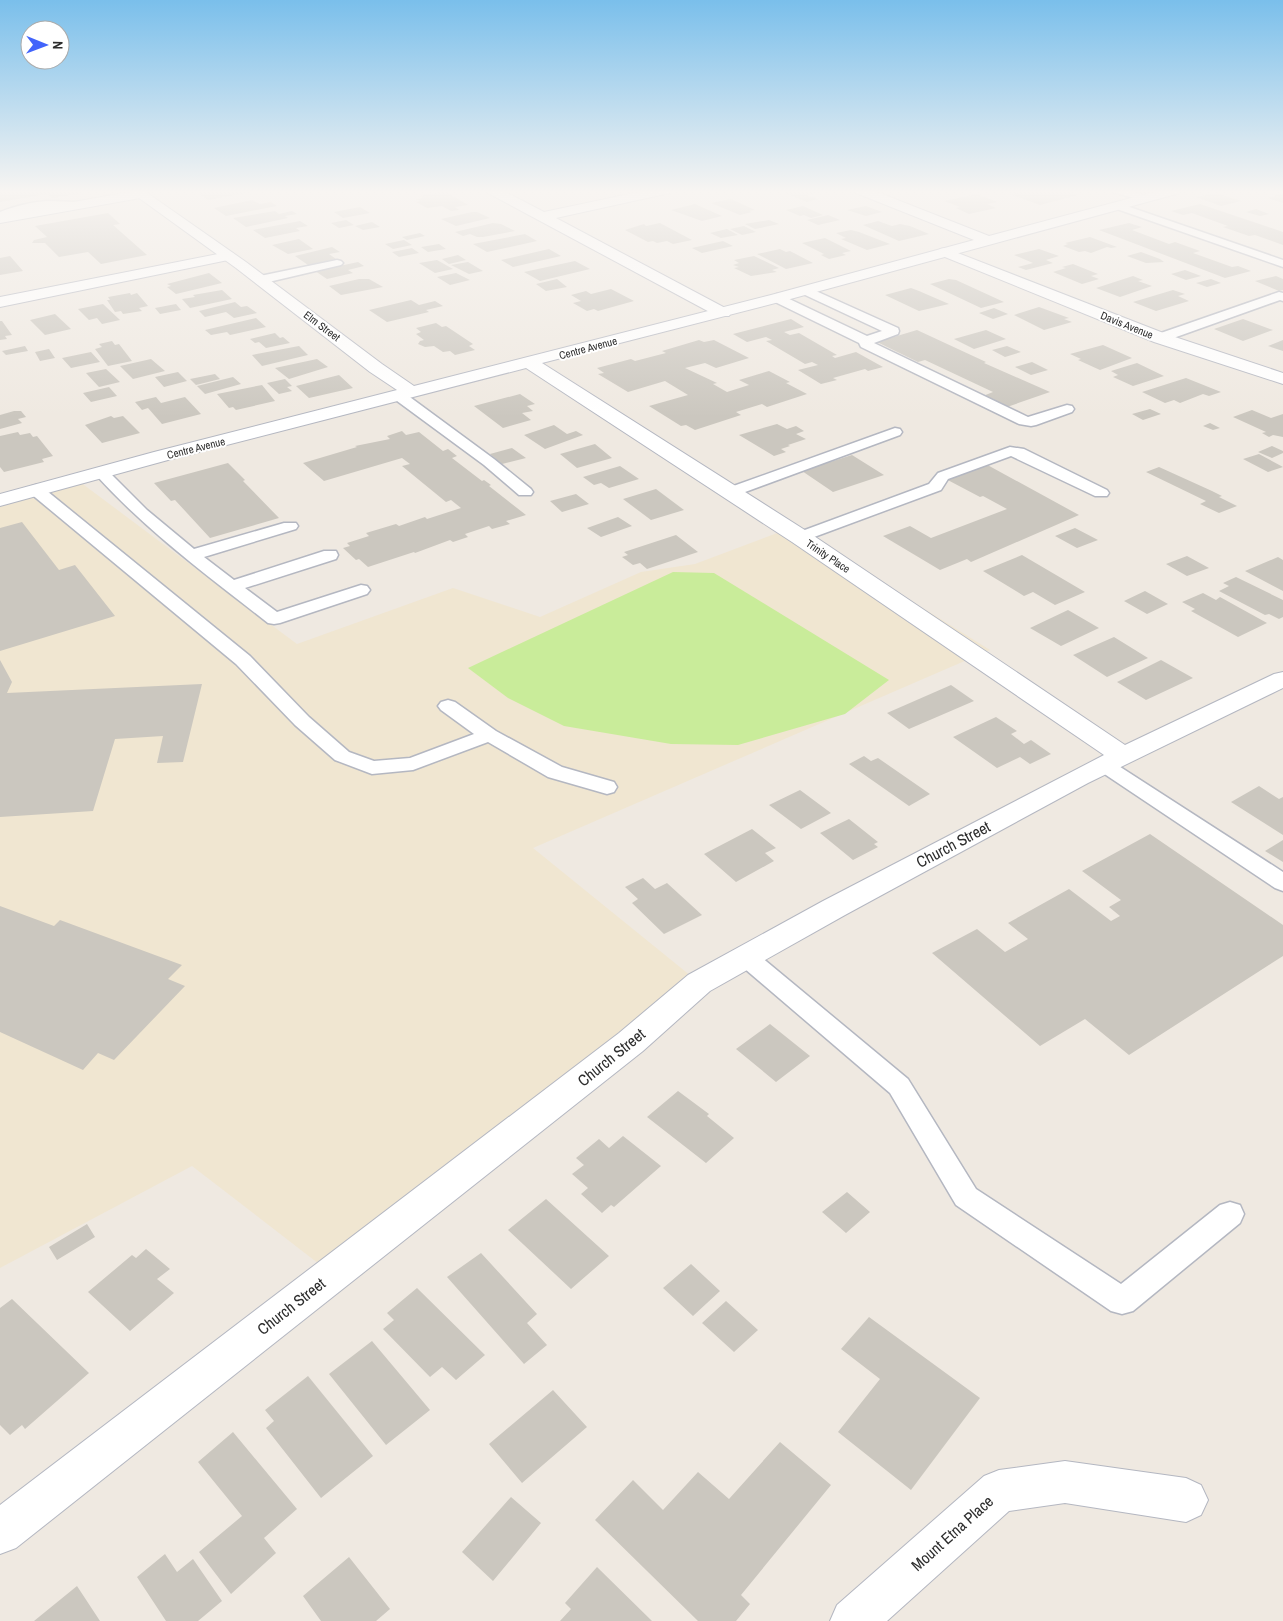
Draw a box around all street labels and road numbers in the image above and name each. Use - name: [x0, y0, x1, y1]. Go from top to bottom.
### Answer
- street label: Elm Street: [301, 308, 343, 345]
- street label: Davis Avenue: [1099, 308, 1155, 342]
- street label: Centre Avenue: [557, 334, 619, 362]
- street label: Centre Avenue: [165, 434, 227, 462]
- street label: Trinity Place: [803, 536, 853, 576]
- street label: Church Street: [912, 815, 994, 873]
- street label: Church Street: [573, 1023, 650, 1091]
- street label: Church Street: [252, 1272, 330, 1340]
- street label: Mount Etna Place: [906, 1490, 998, 1576]

